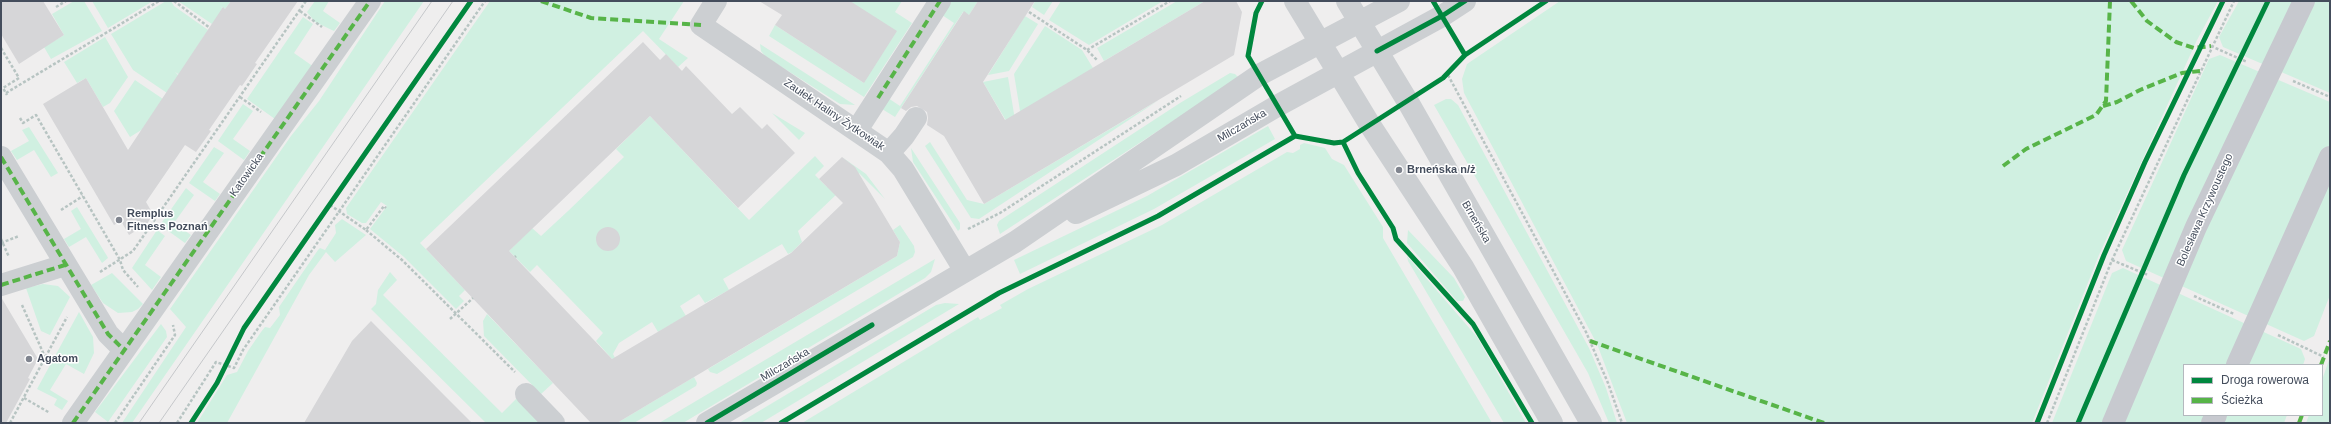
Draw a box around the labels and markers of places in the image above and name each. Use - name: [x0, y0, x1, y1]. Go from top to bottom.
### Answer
- place label: Brneńska n/ż: [1407, 163, 1475, 177]
- marker: Brneńska n/ż: [1394, 165, 1404, 175]
- place label: Remplus Fitness Poznań: [127, 207, 208, 233]
- marker: Remplus Fitness Poznań: [114, 215, 124, 225]
- place label: Agatom: [37, 352, 78, 366]
- marker: Agatom: [24, 354, 34, 364]

